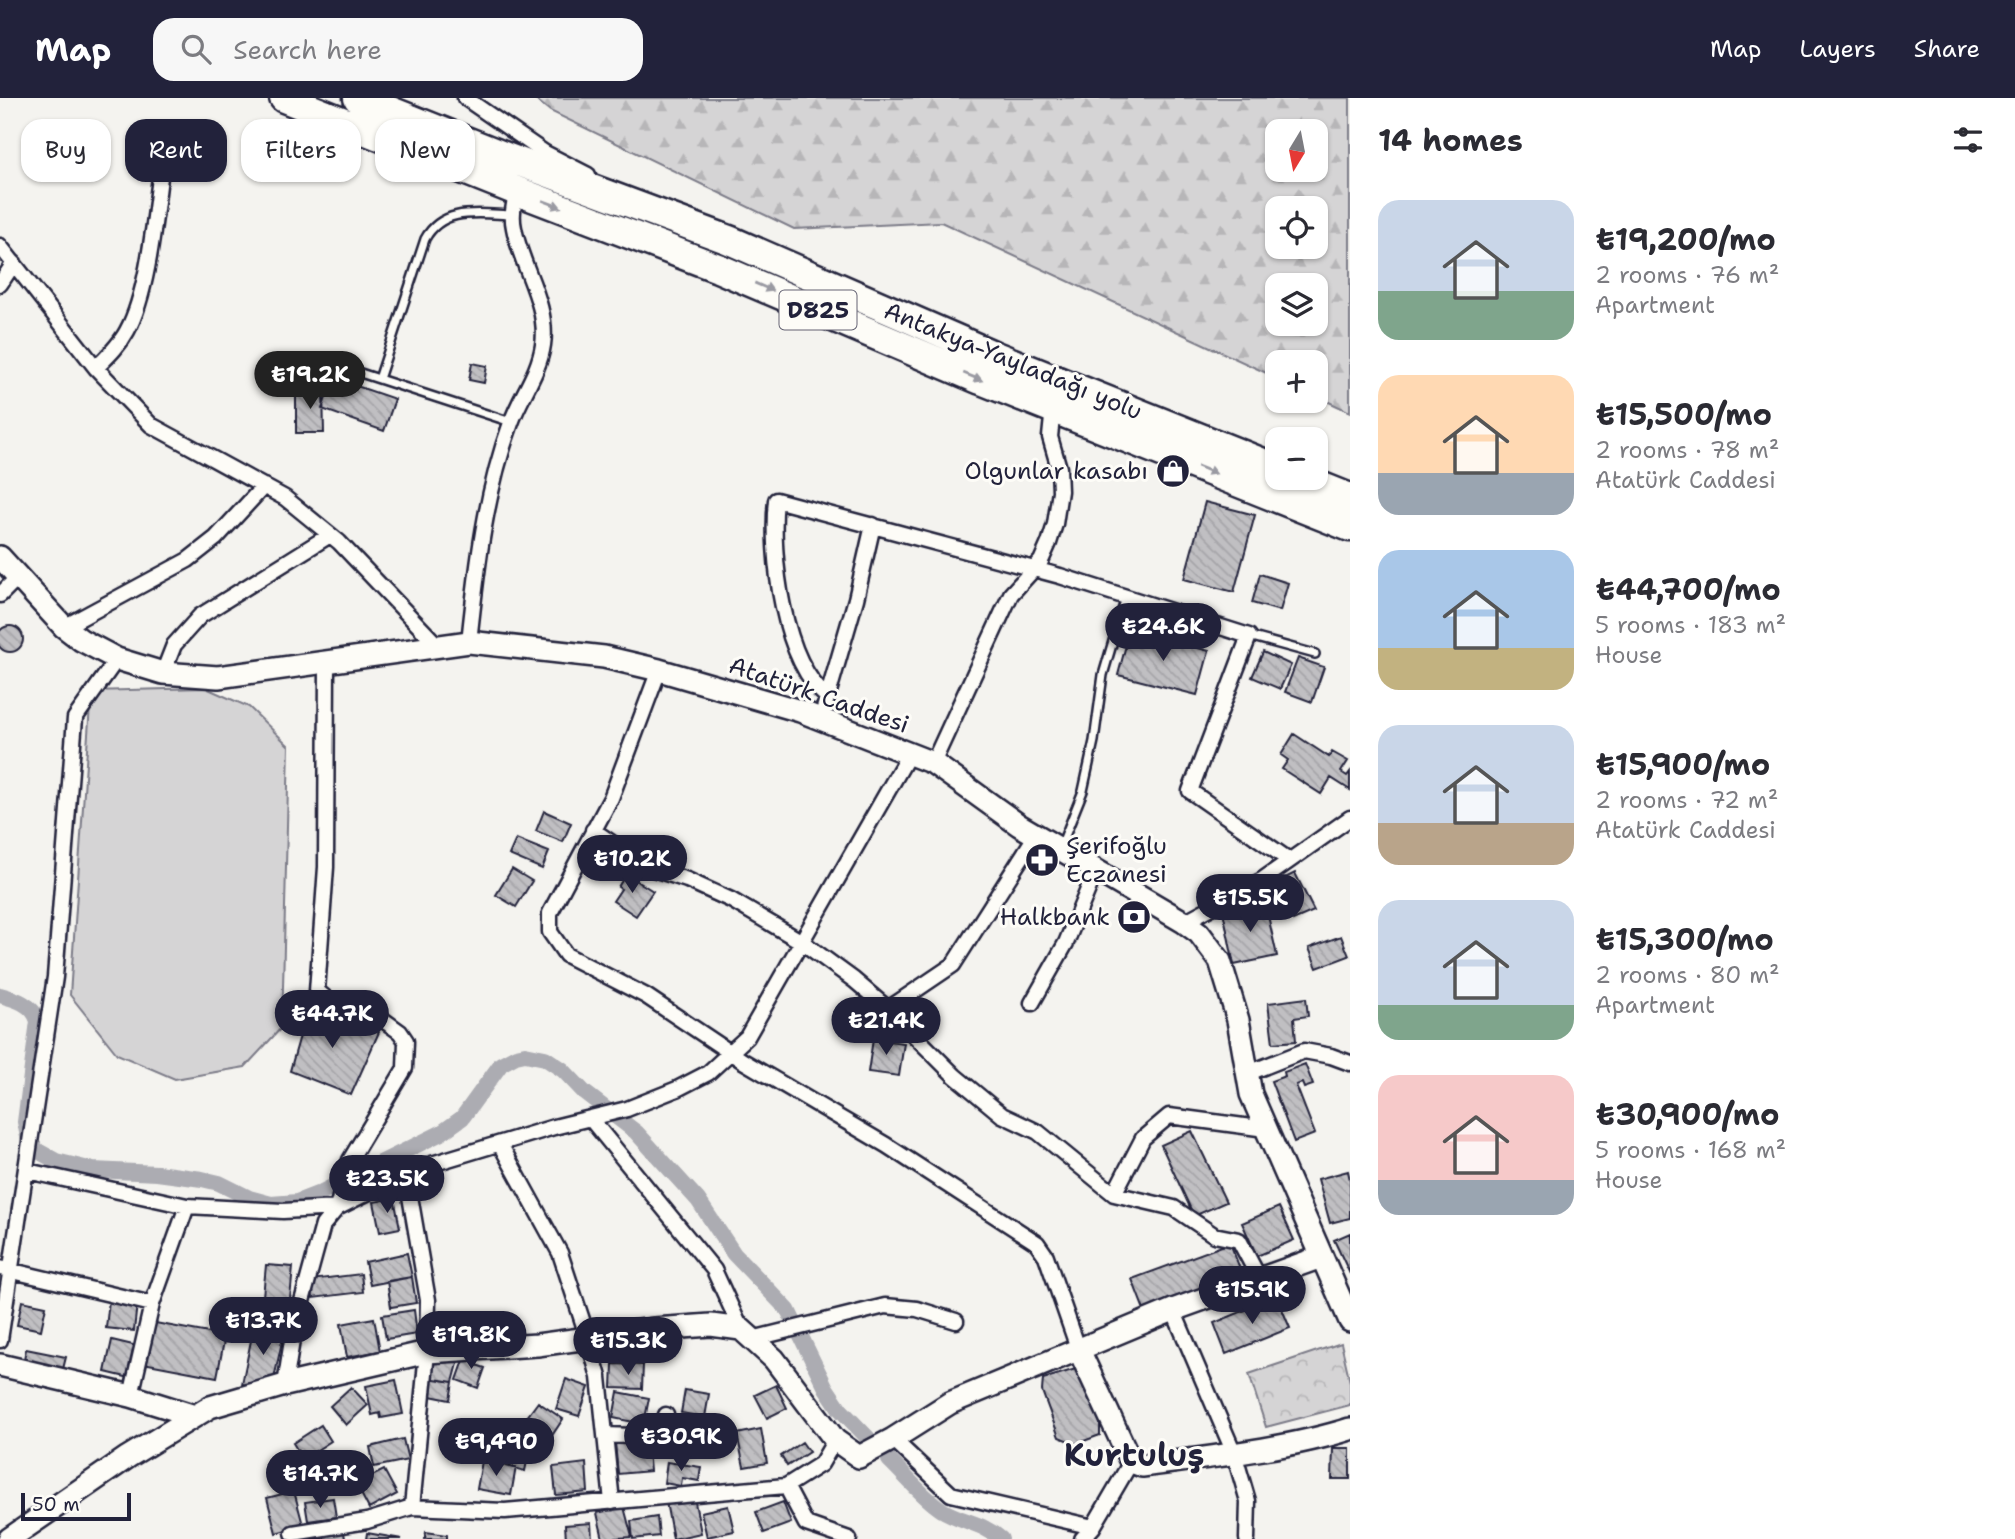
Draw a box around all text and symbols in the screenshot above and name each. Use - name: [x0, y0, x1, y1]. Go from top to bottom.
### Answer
- search box: [153, 18, 643, 81]
- text: Map: [35, 27, 111, 72]
- icon: search: [177, 30, 215, 68]
- text: Search here: [233, 32, 382, 67]
- text: Map: [1710, 33, 1761, 65]
- text: Layers: [1799, 33, 1876, 65]
- text: Share: [1914, 33, 1980, 65]
- chip: Buy: [21, 119, 111, 182]
- chip: Rent: [125, 119, 227, 182]
- chip: Filters: [241, 119, 361, 182]
- chip: New: [375, 119, 475, 182]
- north arrow: [1265, 119, 1328, 182]
- map controls: [1265, 119, 1328, 490]
- text: 14 homes: [1378, 120, 1523, 161]
- icon: filters: [1949, 121, 1987, 159]
- button: locate: [1265, 196, 1328, 259]
- one-way arrow: [542, 199, 563, 210]
- text: ₺19,200/mo: [1595, 219, 1776, 260]
- icon: home: [1434, 228, 1518, 312]
- text: 2 rooms · 76 m²: [1595, 260, 1779, 290]
- button: layers: [1265, 273, 1328, 336]
- one-way arrow: [754, 282, 775, 293]
- road number: D825: [780, 290, 856, 330]
- text: Apartment: [1595, 290, 1715, 320]
- street label: Antakya-Yayladağı yolu: [879, 295, 1147, 427]
- button: +: [1265, 350, 1328, 413]
- pin: ₺19.2K: [253, 352, 367, 411]
- text: ₺19.2K: [270, 359, 350, 389]
- one-way arrow: [963, 371, 984, 382]
- text: ₺15,500/mo: [1595, 394, 1772, 435]
- icon: home: [1434, 403, 1518, 487]
- button: −: [1265, 427, 1328, 490]
- text: 2 rooms · 78 m²: [1595, 435, 1779, 465]
- shop icon: Olgunlar kasabı: [1154, 452, 1192, 490]
- place label: Olgunlar kasabı: [964, 455, 1148, 487]
- one-way arrow: [1197, 465, 1218, 476]
- text: Atatürk Caddesi: [1595, 465, 1776, 495]
- text: ₺44,700/mo: [1595, 569, 1781, 610]
- icon: home: [1434, 578, 1518, 662]
- pin: ₺24.6K: [1106, 603, 1220, 663]
- text: 5 rooms · 183 m²: [1595, 610, 1786, 640]
- text: ₺24.6K: [1121, 611, 1205, 641]
- text: House: [1595, 640, 1663, 670]
- street label: Atatürk Caddesi: [725, 649, 913, 741]
- text: ₺15,900/mo: [1595, 744, 1770, 785]
- icon: home: [1434, 753, 1518, 837]
- text: 2 rooms · 72 m²: [1595, 785, 1778, 815]
- text: Atatürk Caddesi: [1595, 815, 1776, 845]
- place label: Şerifoğlu Eczanesi: [1066, 830, 1167, 890]
- pin: ₺10.2K: [575, 836, 689, 895]
- pharmacy icon: Şerifoğlu Eczanesi: [1023, 841, 1061, 879]
- text: ₺10.2K: [593, 843, 671, 873]
- pin: ₺15.5K: [1193, 874, 1307, 934]
- text: ₺15.5K: [1212, 882, 1288, 912]
- bank icon: Halkbank: [1115, 898, 1153, 936]
- place label: Halkbank: [1000, 901, 1110, 933]
- text: ₺15,300/mo: [1595, 919, 1774, 960]
- icon: home: [1434, 928, 1518, 1012]
- text: 2 rooms · 80 m²: [1595, 960, 1780, 990]
- pin: ₺44.7K: [275, 990, 389, 1050]
- text: Apartment: [1595, 990, 1715, 1020]
- text: ₺44.7K: [291, 998, 373, 1028]
- pin: ₺21.4K: [829, 998, 943, 1057]
- text: ₺21.4K: [848, 1005, 924, 1035]
- text: ₺30,900/mo: [1595, 1094, 1780, 1135]
- icon: home: [1434, 1103, 1518, 1187]
- text: 5 rooms · 168 m²: [1595, 1135, 1786, 1165]
- pin: ₺23.5K: [330, 1156, 444, 1215]
- text: ₺23.5K: [345, 1163, 429, 1193]
- text: House: [1595, 1165, 1663, 1195]
- pin: ₺15.9K: [1195, 1266, 1309, 1326]
- text: ₺15.9K: [1215, 1274, 1289, 1304]
- pin: ₺13.7K: [206, 1298, 320, 1357]
- text: ₺13.7K: [225, 1305, 301, 1335]
- pin: ₺19.8K: [414, 1312, 528, 1371]
- pin: ₺15.3K: [571, 1318, 685, 1377]
- text: ₺19.8K: [431, 1319, 511, 1349]
- text: ₺15.3K: [589, 1325, 667, 1355]
- pin: ₺30.9K: [624, 1414, 738, 1473]
- pin: ₺9,490: [439, 1418, 553, 1478]
- text: ₺30.9K: [640, 1421, 722, 1451]
- text: ₺9,490: [454, 1426, 538, 1456]
- district label: Kurtuluş: [1064, 1433, 1204, 1476]
- pin: ₺14.7K: [263, 1450, 377, 1510]
- text: ₺14.7K: [282, 1458, 358, 1488]
- scale bar: [21, 1490, 131, 1522]
- text: 50 m: [32, 1492, 80, 1517]

